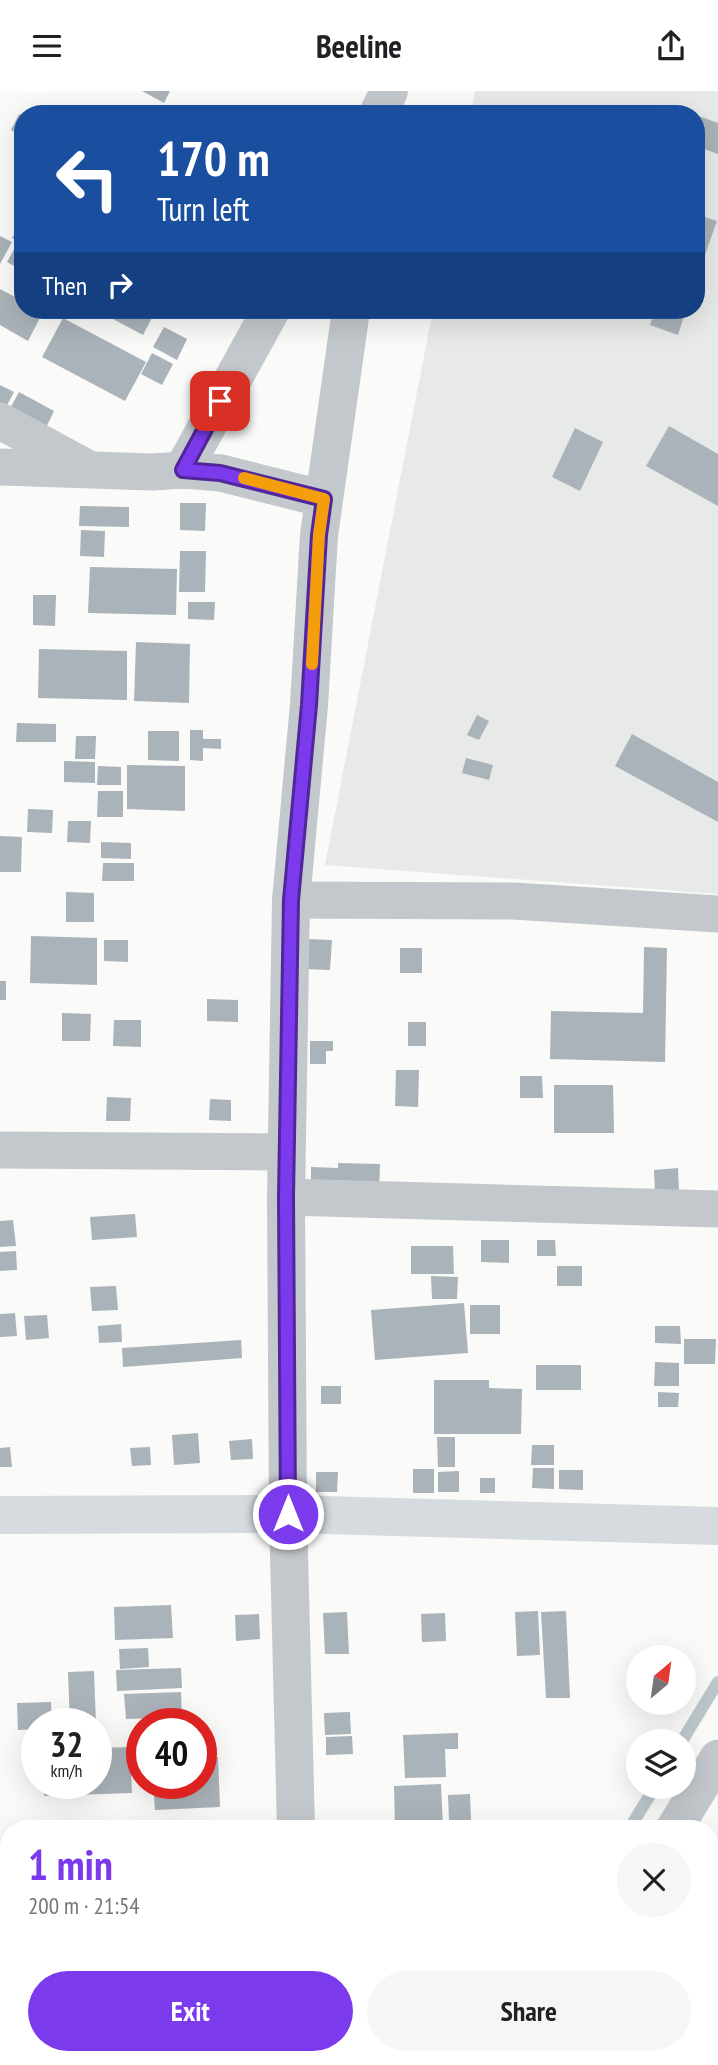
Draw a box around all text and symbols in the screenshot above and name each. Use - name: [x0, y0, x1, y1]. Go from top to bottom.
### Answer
- text: Beeline: [316, 25, 402, 67]
- icon: menu: [28, 27, 66, 65]
- icon: share: [652, 27, 690, 65]
- text: 170 m: [157, 126, 270, 190]
- icon: left: [42, 133, 133, 224]
- text: Turn left: [157, 188, 249, 230]
- icon: right: [101, 266, 139, 304]
- text: Then: [42, 269, 87, 302]
- pin: [190, 371, 250, 431]
- icon: arrive: [201, 382, 239, 420]
- position arrow: [251, 1477, 325, 1551]
- north arrow: [626, 1645, 696, 1715]
- map controls: [626, 1645, 696, 1799]
- speed limit sign: 40: [126, 1708, 217, 1799]
- text: 32: [50, 1721, 83, 1767]
- button: layers: [626, 1729, 696, 1799]
- text: km/h: [51, 1759, 82, 1782]
- text: 1 min: [28, 1837, 113, 1892]
- button: close: [617, 1843, 691, 1917]
- text: 200 m · 21:54: [28, 1891, 140, 1920]
- button: Exit: [28, 1971, 353, 2051]
- button: Share: [367, 1971, 691, 2051]

